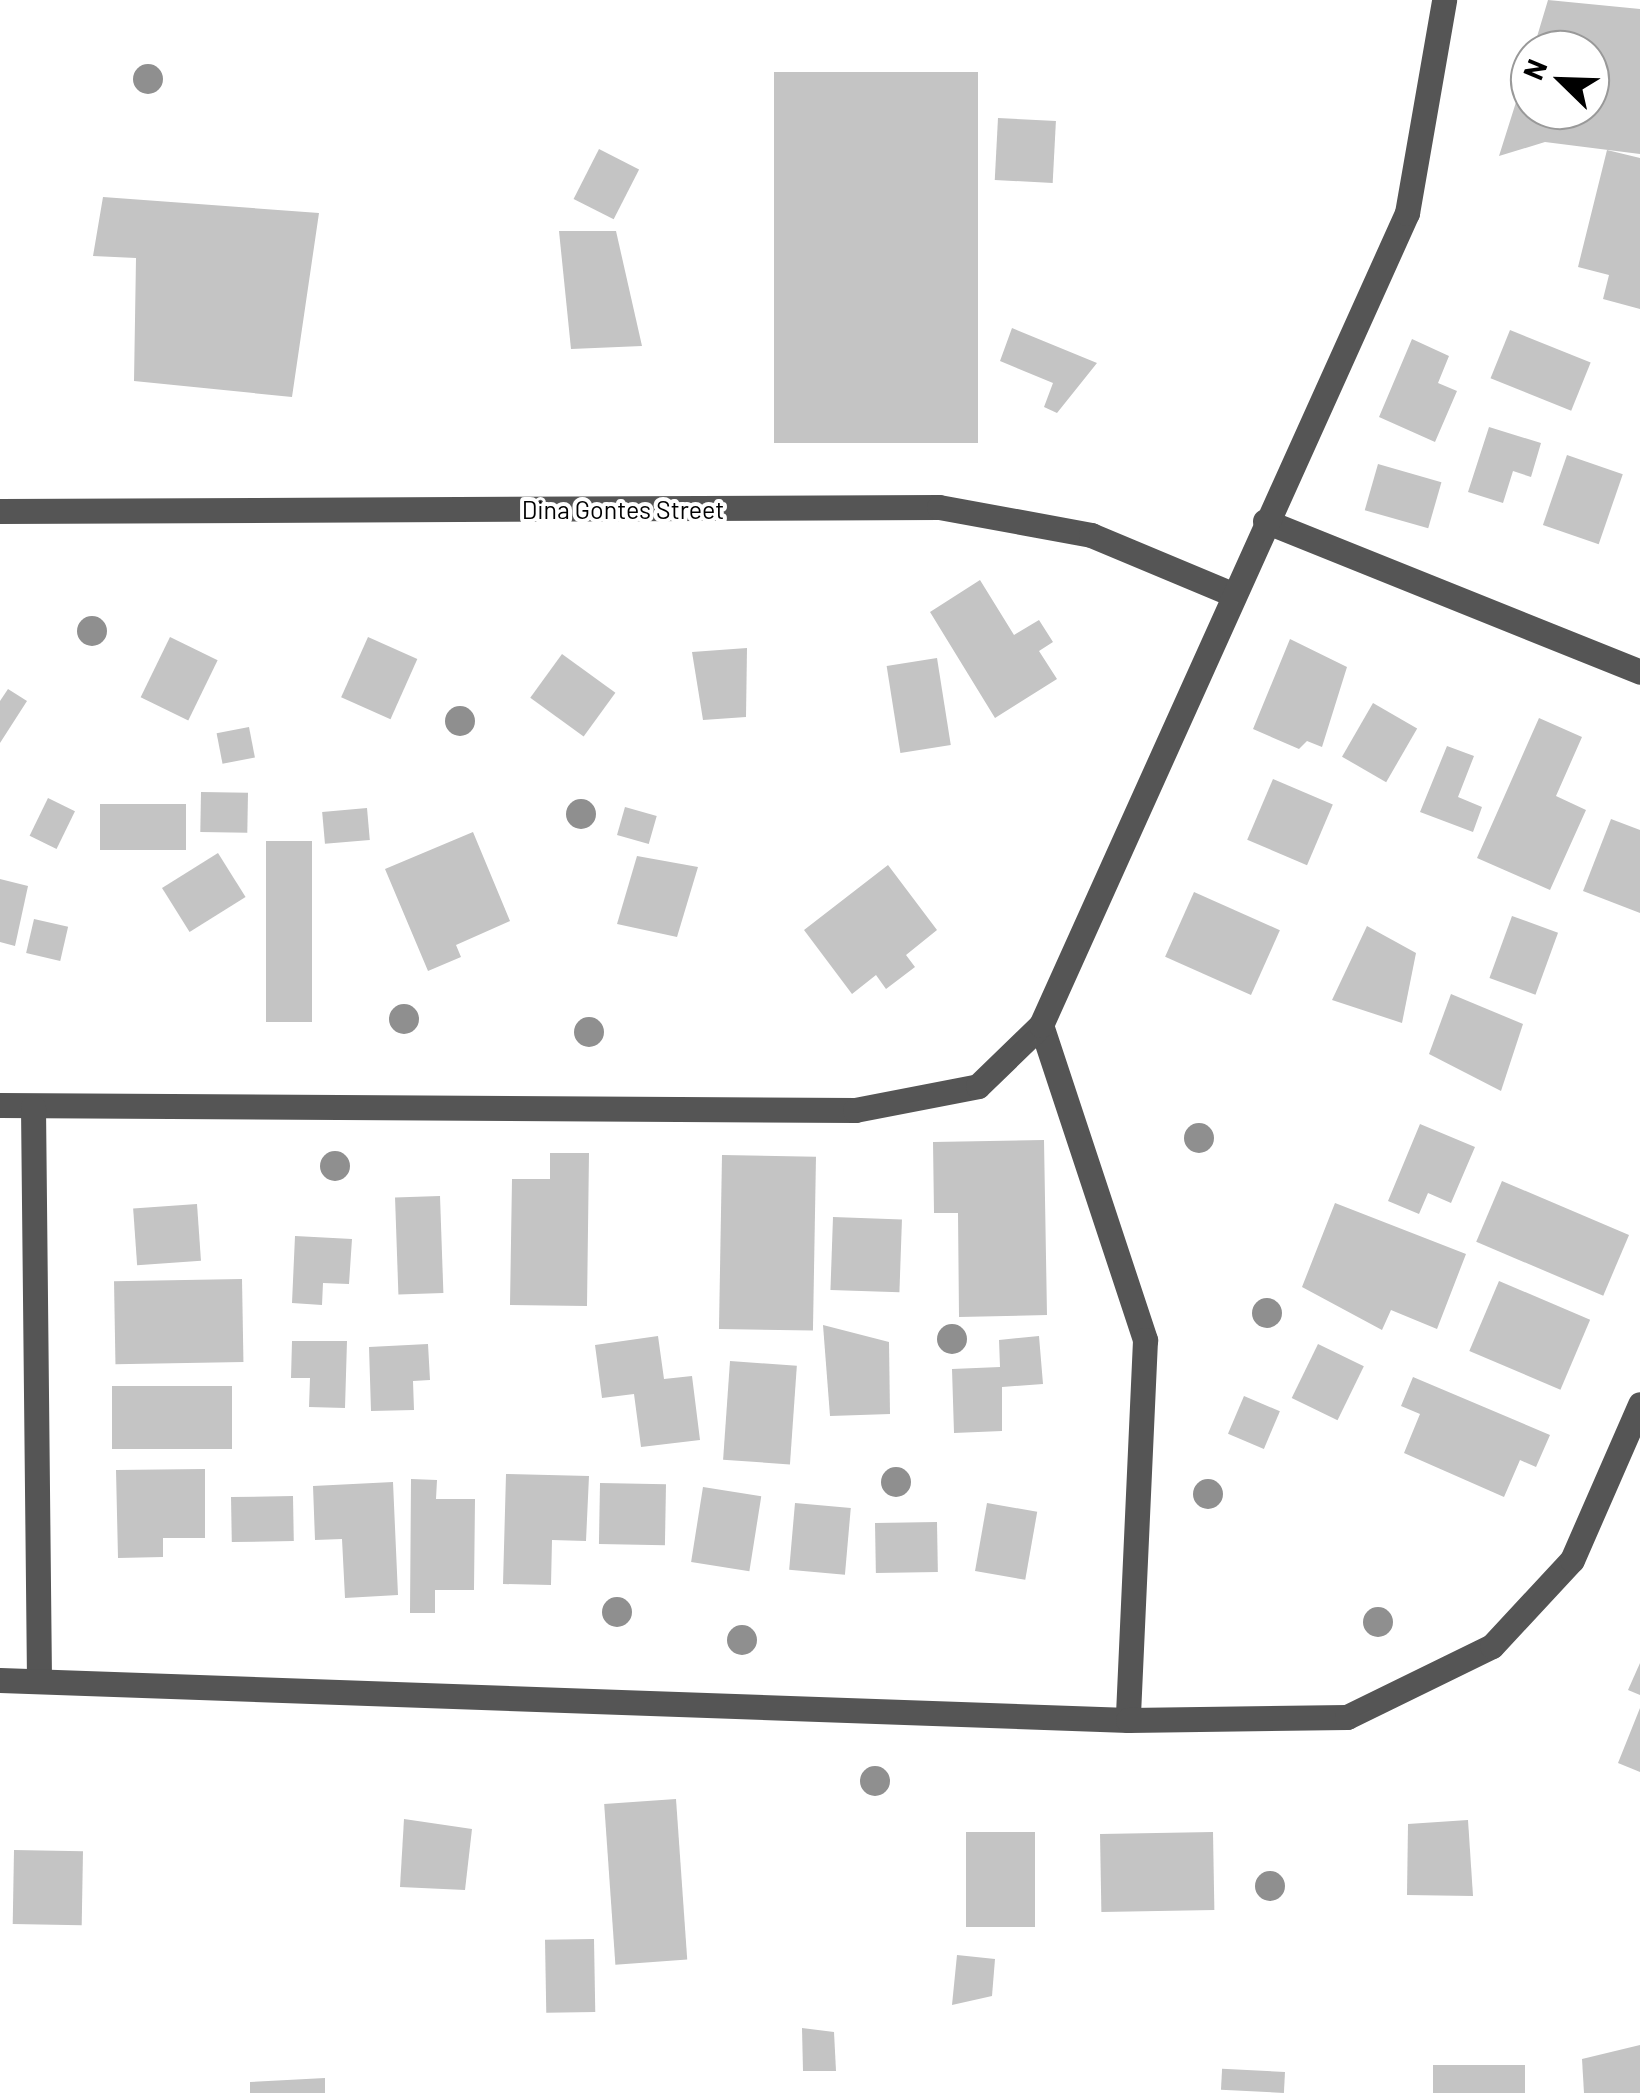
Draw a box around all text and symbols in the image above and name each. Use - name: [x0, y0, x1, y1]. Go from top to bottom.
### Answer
- north arrow: [1510, 30, 1610, 130]
- text: N: [1515, 54, 1554, 84]
- street label: Dina Gontes Street: [522, 494, 724, 524]

